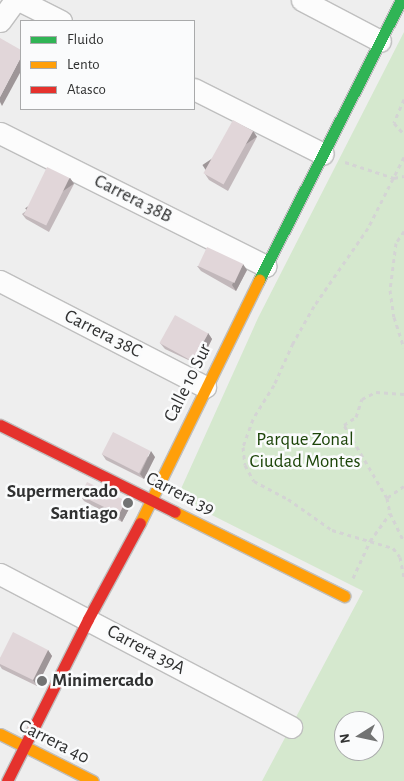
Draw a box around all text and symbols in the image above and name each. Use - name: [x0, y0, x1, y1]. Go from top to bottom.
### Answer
- legend: [20, 20, 195, 110]
- text: Fluido: [67, 32, 104, 47]
- text: Lento: [67, 57, 100, 72]
- text: Atasco: [67, 82, 106, 97]
- street label: Carrera 38B: [90, 170, 176, 228]
- street label: Carrera 38C: [60, 305, 146, 363]
- street label: Calle 10 Sur: [159, 340, 217, 426]
- park label: Parque Zonal Ciudad Montes: [250, 429, 360, 473]
- street label: Carrera 39: [142, 467, 218, 521]
- place label: Supermercado Santiago: [7, 481, 118, 525]
- marker: Supermercado Santiago: [122, 497, 134, 509]
- street label: Carrera 39A: [103, 620, 189, 680]
- place label: Minimercado: [52, 670, 154, 692]
- marker: Minimercado: [36, 675, 48, 687]
- north arrow: [334, 711, 384, 761]
- street label: Carrera 40: [15, 714, 93, 770]
- text: N: [337, 732, 353, 744]

